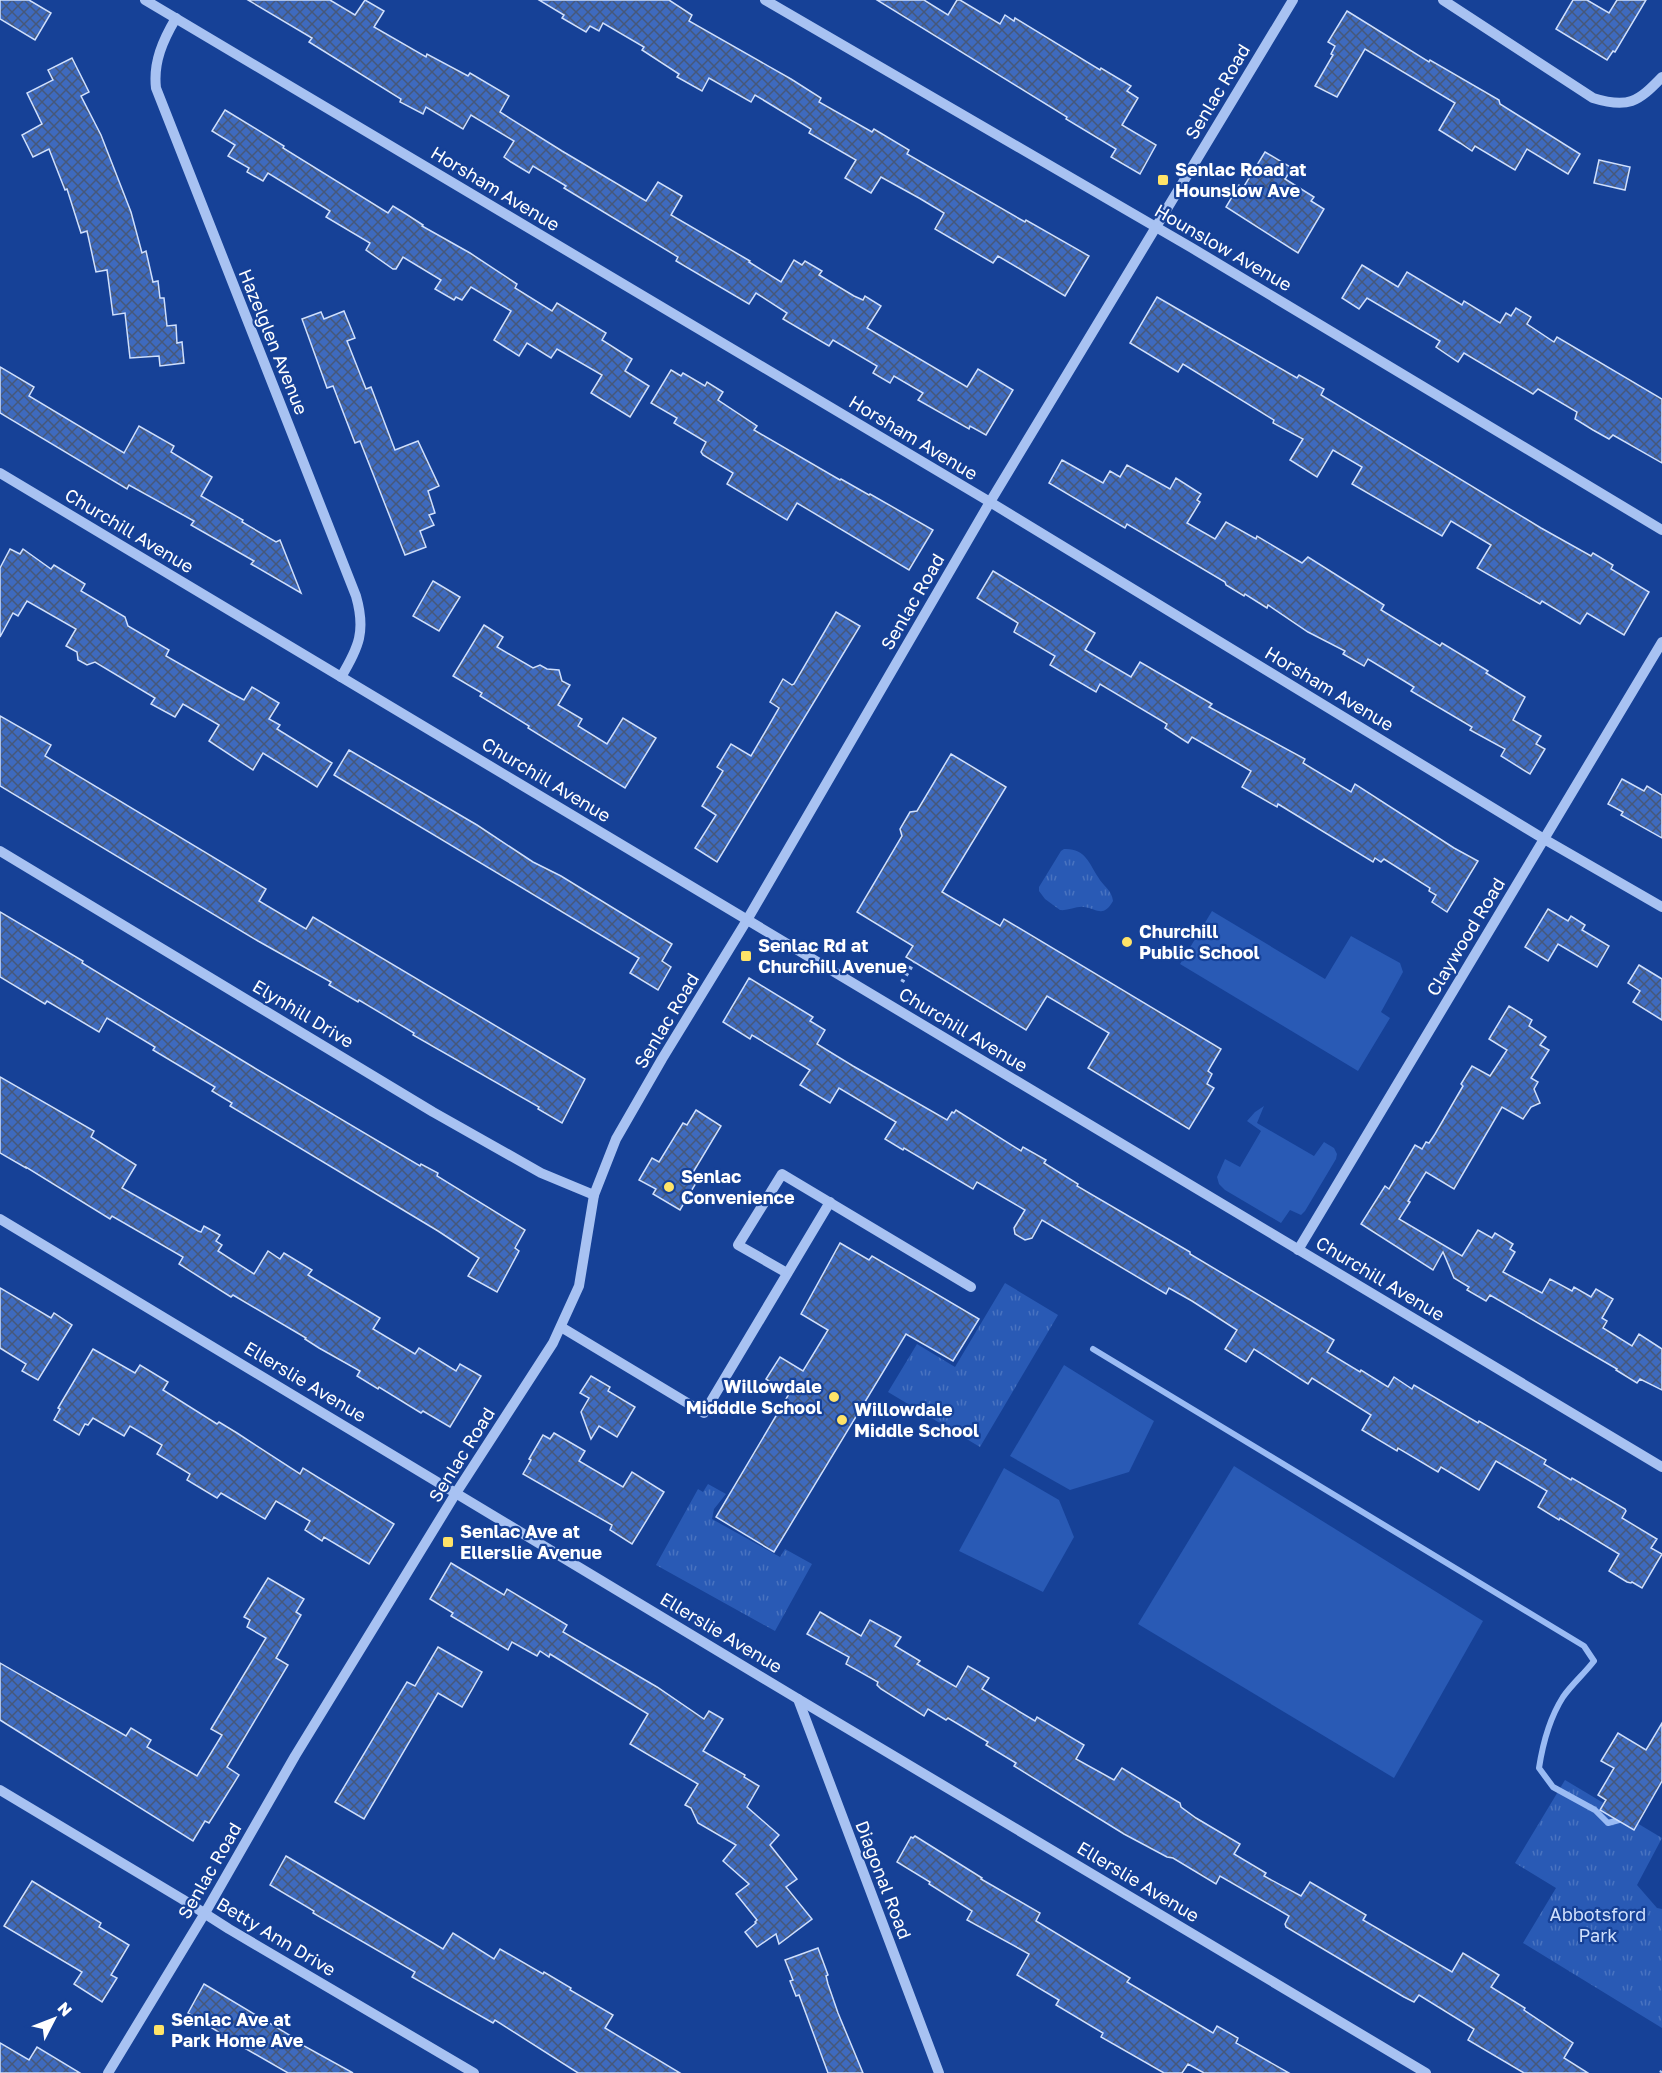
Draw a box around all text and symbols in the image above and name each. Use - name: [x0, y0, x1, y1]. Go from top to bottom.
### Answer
- street label: Senlac Road: [1180, 40, 1254, 143]
- street label: Horsham Avenue: [427, 141, 564, 235]
- place label: Senlac Road at Hounslow Ave: [1175, 158, 1307, 201]
- marker: Senlac Road at Hounslow Ave: [1156, 173, 1170, 187]
- street label: Hounslow Avenue: [1151, 199, 1296, 295]
- street label: Hazelglen Avenue: [235, 266, 313, 418]
- street label: Horsham Avenue: [845, 390, 982, 484]
- street label: Churchill Avenue: [61, 483, 198, 577]
- street label: Senlac Road: [876, 550, 949, 653]
- street label: Horsham Avenue: [1261, 641, 1398, 735]
- street label: Churchill Avenue: [478, 732, 615, 826]
- street label: Claywood Road: [1421, 873, 1509, 1000]
- place label: Churchill Public School: [1139, 920, 1260, 963]
- place label: Senlac Rd at Churchill Avenue: [758, 934, 907, 977]
- marker: Churchill Public School: [1120, 935, 1134, 949]
- marker: Senlac Rd at Churchill Avenue: [739, 949, 753, 963]
- street label: Senlac Road: [629, 969, 703, 1072]
- street label: Elynhill Drive: [249, 974, 358, 1052]
- street label: Churchill Avenue: [895, 982, 1032, 1076]
- place label: Senlac Convenience: [681, 1165, 795, 1208]
- marker: Senlac Convenience: [662, 1180, 676, 1194]
- street label: Churchill Avenue: [1312, 1231, 1449, 1325]
- street label: Ellerslie Avenue: [241, 1336, 370, 1426]
- place label: Willowdale Midddle School: [686, 1375, 822, 1418]
- marker: Willowdale Midddle School: [827, 1390, 841, 1404]
- place label: Willowdale Middle School: [854, 1398, 979, 1441]
- street label: Senlac Road: [423, 1403, 499, 1506]
- marker: Willowdale Middle School: [835, 1413, 849, 1427]
- place label: Senlac Ave at Ellerslie Avenue: [460, 1520, 602, 1563]
- marker: Senlac Ave at Ellerslie Avenue: [441, 1535, 455, 1549]
- street label: Ellerslie Avenue: [657, 1587, 786, 1677]
- street label: Diagonal Road: [851, 1817, 917, 1942]
- street label: Senlac Road: [173, 1819, 246, 1922]
- street label: Ellerslie Avenue: [1074, 1836, 1203, 1926]
- street label: Betty Ann Drive: [213, 1892, 340, 1980]
- park label: Abbotsford Park: [1550, 1903, 1646, 1946]
- north arrow: [24, 1989, 84, 2049]
- text: N: [54, 1998, 77, 2020]
- place label: Senlac Ave at Park Home Ave: [171, 2008, 304, 2051]
- marker: Senlac Ave at Park Home Ave: [152, 2023, 166, 2037]

